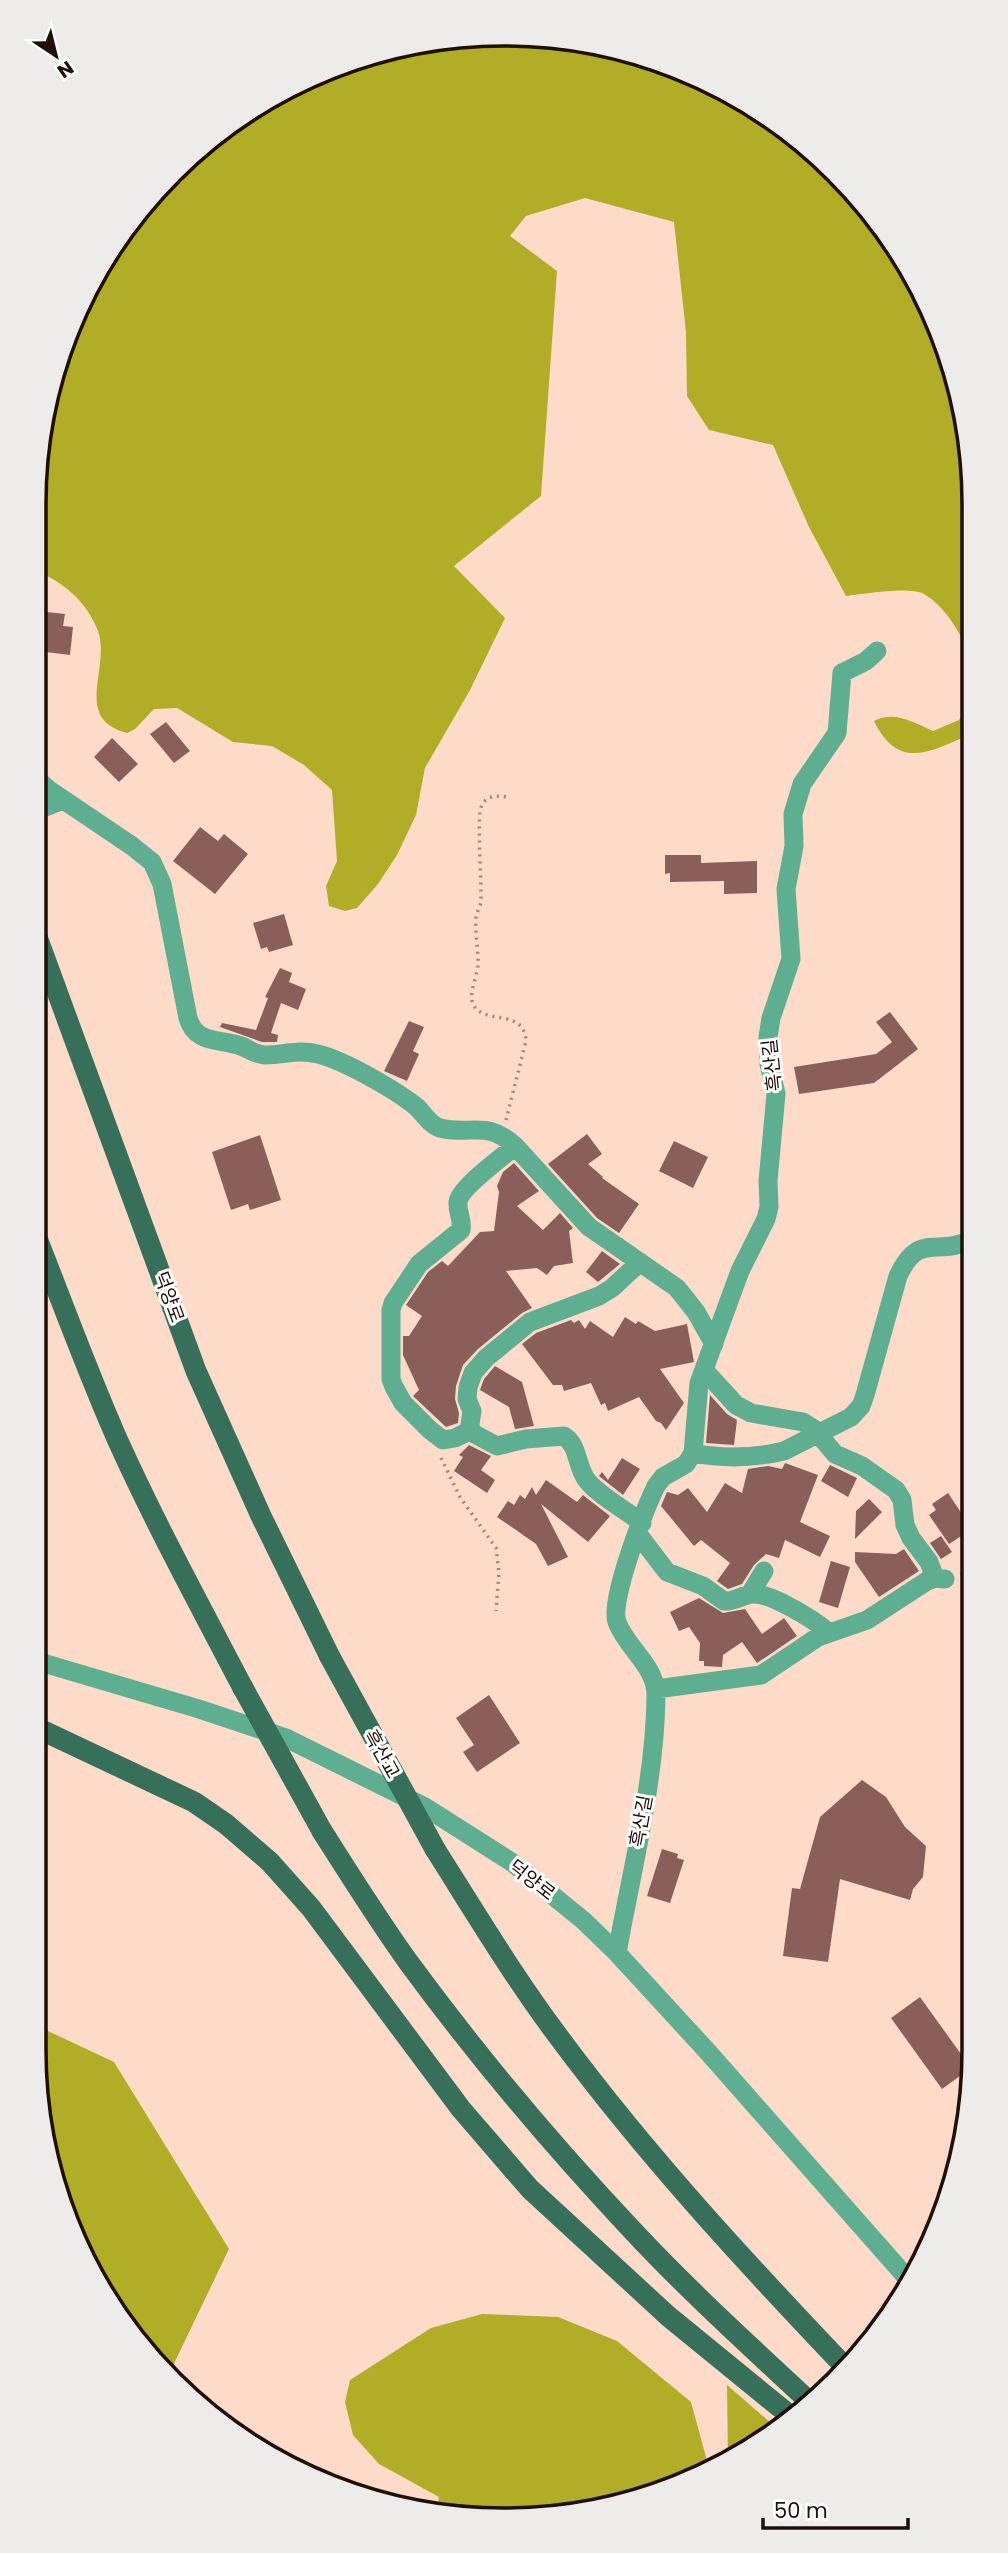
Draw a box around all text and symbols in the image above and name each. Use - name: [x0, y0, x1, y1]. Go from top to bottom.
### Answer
- north arrow: [21, 21, 91, 91]
- text: N: [52, 54, 79, 85]
- street label: 흑산길: [756, 1038, 788, 1092]
- street label: 덕양로: [147, 1268, 191, 1326]
- street label: 흑산교: [357, 1725, 407, 1783]
- street label: 흑산길: [623, 1793, 659, 1849]
- street label: 덕양로: [503, 1853, 561, 1907]
- scale bar: [763, 2486, 908, 2530]
- text: 50 m: [774, 2496, 828, 2525]

